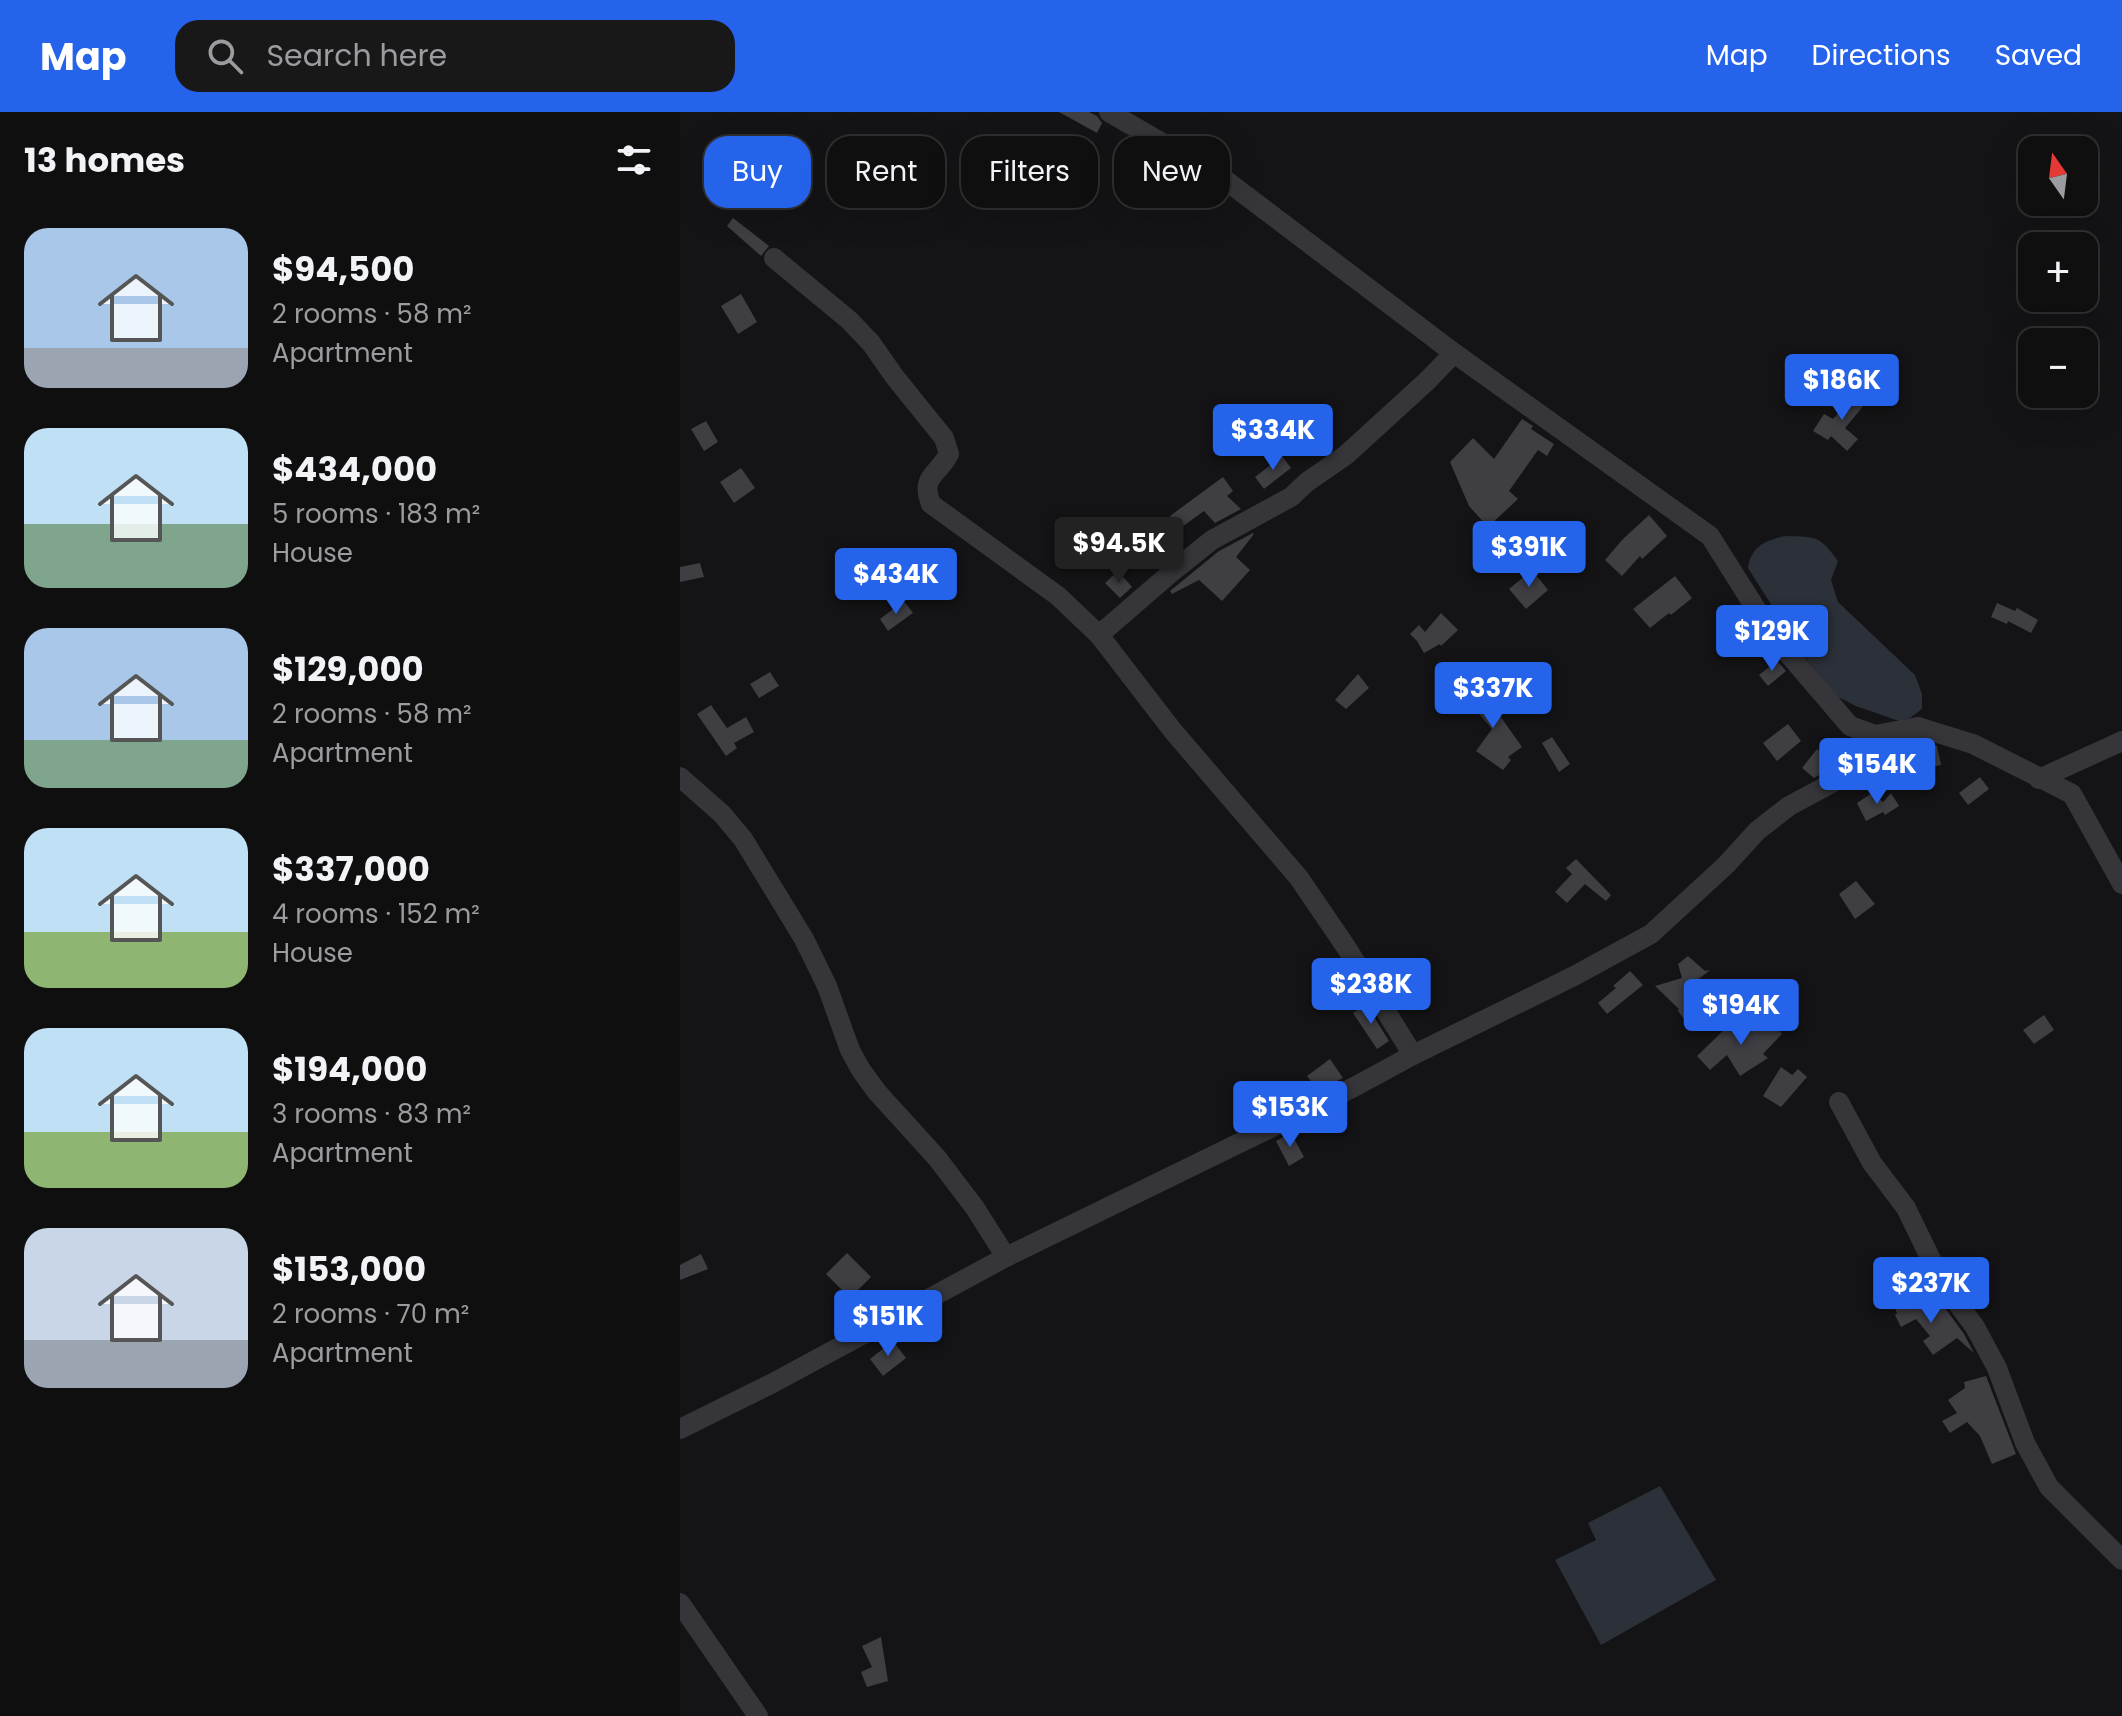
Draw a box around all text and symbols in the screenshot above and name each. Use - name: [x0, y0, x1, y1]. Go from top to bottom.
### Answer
- search box: [175, 20, 735, 92]
- text: Map: [40, 30, 127, 83]
- icon: search: [203, 34, 247, 78]
- text: Search here: [267, 34, 447, 77]
- text: Map: [1706, 36, 1768, 75]
- text: Directions: [1812, 36, 1951, 75]
- text: Saved: [1995, 36, 2082, 75]
- text: 13 homes: [24, 136, 185, 184]
- chip: Buy: [704, 136, 811, 208]
- chip: Rent: [827, 136, 945, 208]
- chip: Filters: [961, 136, 1098, 208]
- chip: New: [1114, 136, 1230, 208]
- north arrow: [2018, 136, 2098, 216]
- map controls: [2018, 136, 2098, 408]
- icon: filters: [612, 138, 656, 182]
- button: +: [2018, 232, 2098, 312]
- text: $94,500: [272, 245, 415, 293]
- icon: home: [88, 260, 184, 356]
- text: 2 rooms · 58 m²: [272, 296, 472, 332]
- button: −: [2018, 328, 2098, 408]
- text: Apartment: [272, 335, 413, 371]
- pin: $186K: [1786, 354, 1898, 422]
- text: $186K: [1803, 362, 1881, 398]
- pin: $334K: [1217, 404, 1329, 472]
- text: $334K: [1231, 412, 1315, 448]
- text: $434,000: [272, 445, 437, 493]
- icon: home: [88, 460, 184, 556]
- text: 5 rooms · 183 m²: [272, 496, 480, 532]
- pin: $94.5K: [1054, 517, 1184, 585]
- pin: $391K: [1473, 521, 1585, 589]
- text: $94.5K: [1072, 525, 1166, 561]
- text: $391K: [1491, 529, 1567, 565]
- text: House: [272, 535, 353, 571]
- pin: $434K: [840, 548, 952, 616]
- text: $434K: [853, 556, 939, 592]
- pin: $129K: [1716, 605, 1828, 673]
- text: $129K: [1734, 613, 1810, 649]
- text: $129,000: [272, 645, 424, 693]
- icon: home: [88, 660, 184, 756]
- pin: $337K: [1437, 662, 1549, 730]
- text: $337K: [1453, 670, 1533, 706]
- text: 2 rooms · 58 m²: [272, 696, 472, 732]
- text: Apartment: [272, 735, 413, 771]
- pin: $154K: [1821, 738, 1933, 806]
- text: $154K: [1837, 746, 1917, 782]
- text: $337,000: [272, 845, 430, 893]
- icon: home: [88, 860, 184, 956]
- text: 4 rooms · 152 m²: [272, 896, 480, 932]
- text: House: [272, 935, 353, 971]
- pin: $238K: [1315, 958, 1427, 1026]
- text: $238K: [1330, 966, 1412, 1002]
- pin: $194K: [1685, 979, 1797, 1047]
- text: $194K: [1702, 987, 1780, 1023]
- text: $194,000: [272, 1045, 427, 1093]
- icon: home: [88, 1060, 184, 1156]
- pin: $153K: [1234, 1081, 1346, 1149]
- text: $153K: [1251, 1089, 1329, 1125]
- text: 3 rooms · 83 m²: [272, 1096, 471, 1132]
- text: Apartment: [272, 1135, 413, 1171]
- text: $153,000: [272, 1245, 426, 1293]
- pin: $237K: [1875, 1257, 1987, 1325]
- icon: home: [88, 1260, 184, 1356]
- text: $237K: [1891, 1265, 1971, 1301]
- pin: $151K: [832, 1290, 944, 1358]
- text: 2 rooms · 70 m²: [272, 1296, 469, 1332]
- text: $151K: [852, 1298, 924, 1334]
- text: Apartment: [272, 1335, 413, 1371]

